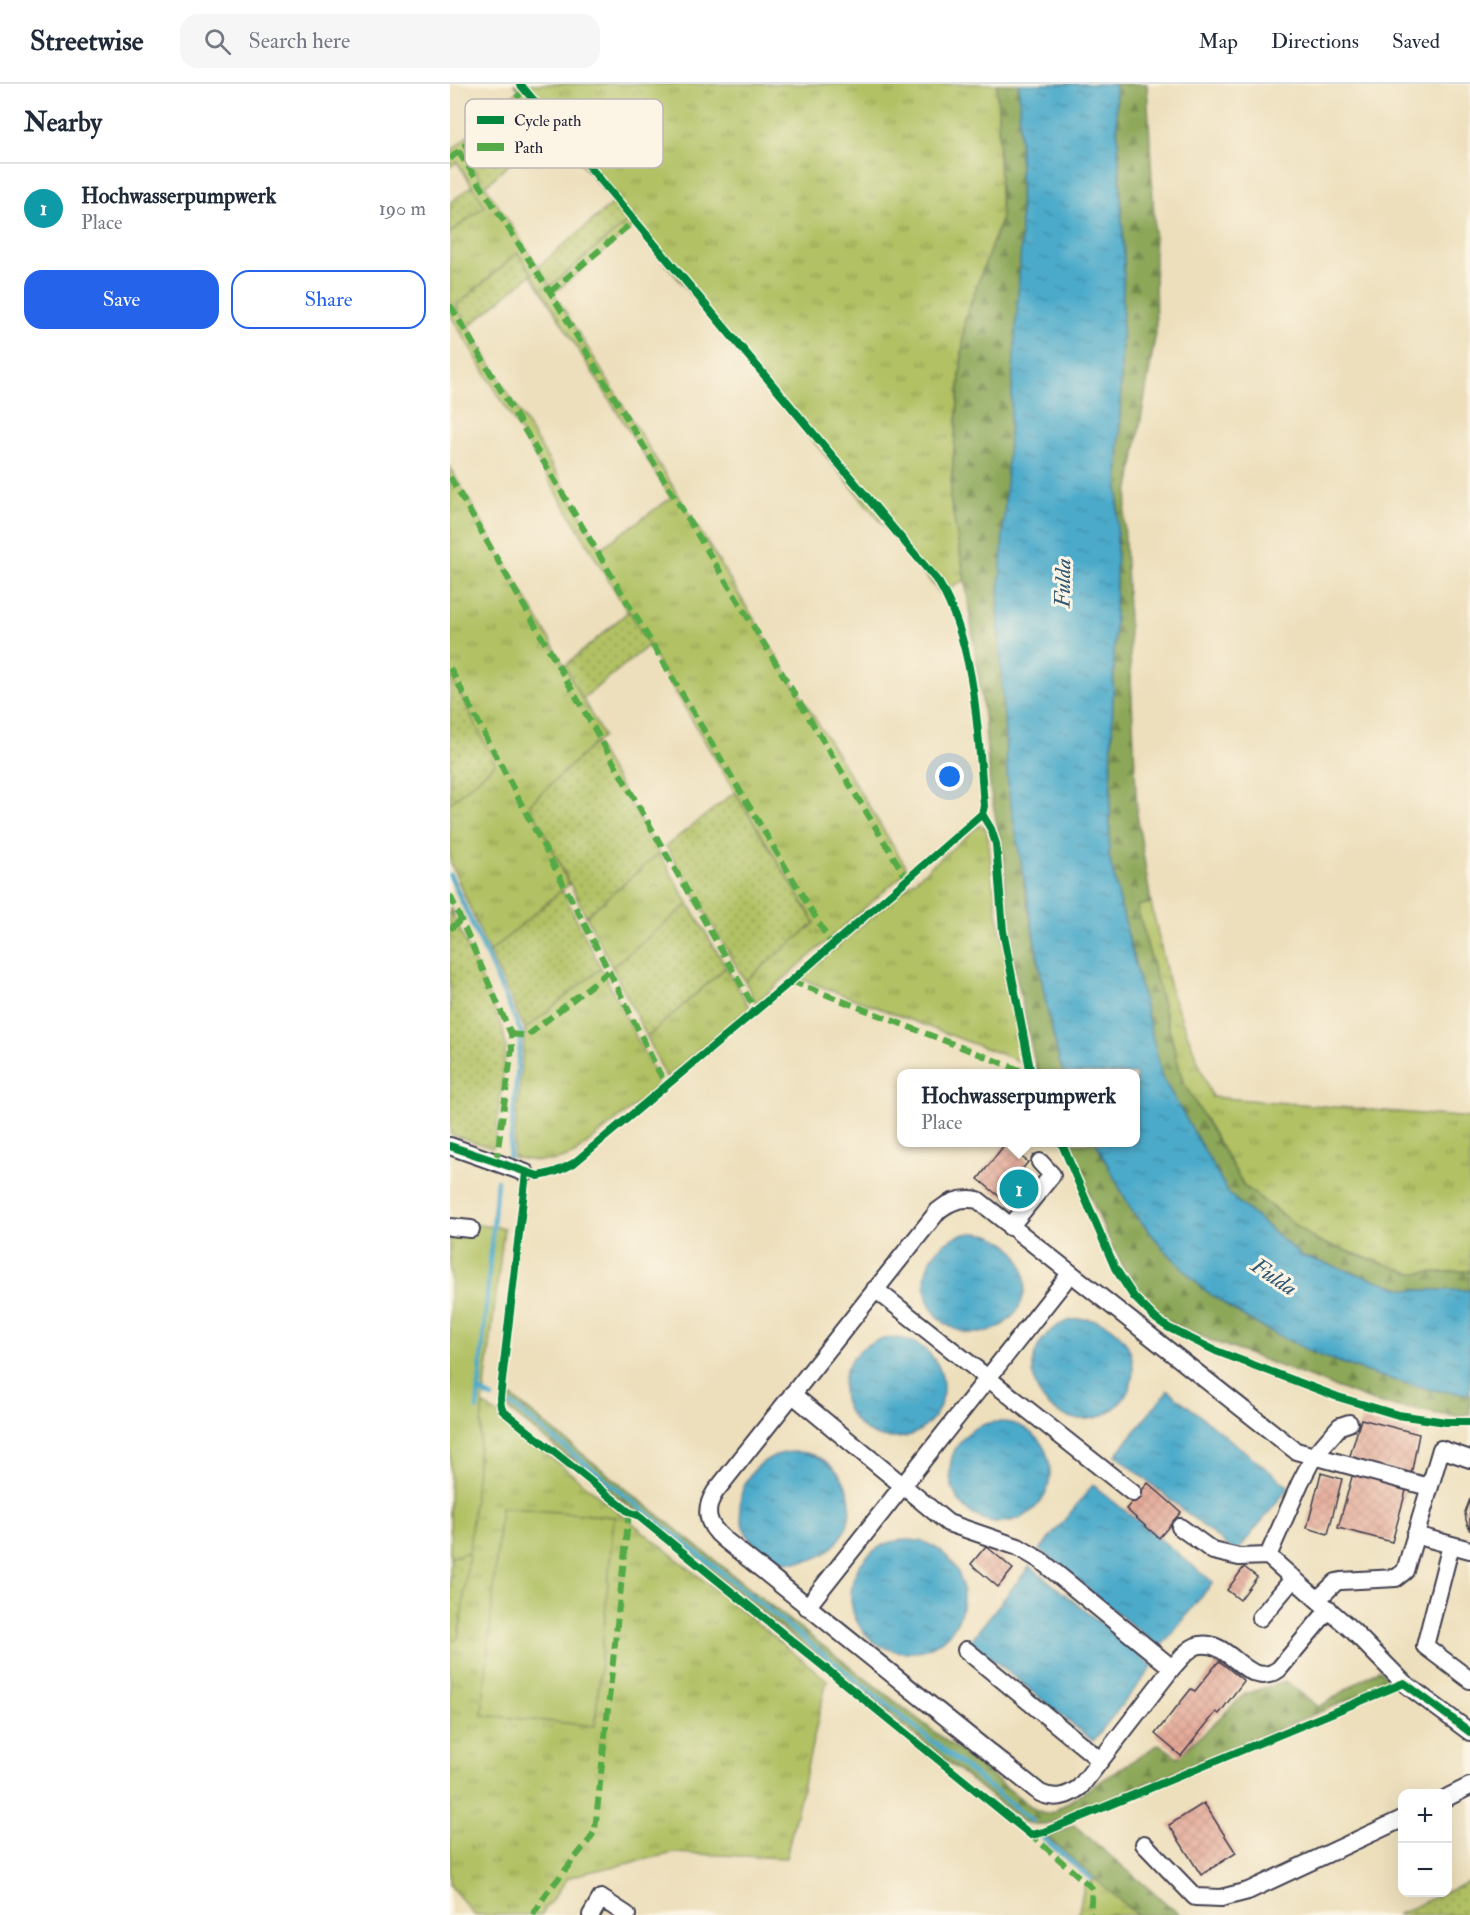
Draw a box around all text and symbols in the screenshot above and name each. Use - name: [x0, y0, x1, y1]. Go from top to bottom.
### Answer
- search box: [180, 14, 600, 68]
- text: Streetwise: [30, 24, 144, 59]
- icon: search: [201, 25, 234, 58]
- text: Search here: [249, 27, 350, 55]
- text: Map: [1198, 28, 1238, 55]
- text: Directions: [1271, 28, 1359, 55]
- text: Saved: [1392, 28, 1440, 55]
- legend: [465, 99, 663, 168]
- text: Nearby: [24, 107, 102, 139]
- text: Cycle path: [514, 111, 582, 132]
- text: Path: [514, 138, 544, 158]
- text: Hochwasserpumpwerk: [81, 182, 276, 210]
- text: 1: [40, 196, 47, 221]
- text: 190 m: [379, 196, 426, 221]
- text: Place: [81, 210, 122, 235]
- button: Save: [24, 270, 219, 329]
- button: Share: [231, 270, 426, 329]
- water label: Fulda: [1049, 558, 1077, 609]
- your location: [935, 762, 964, 791]
- popup: [897, 1069, 1140, 1147]
- text: Hochwasserpumpwerk: [921, 1082, 1116, 1110]
- text: Place: [921, 1110, 962, 1135]
- pin: 1: [1000, 1166, 1038, 1212]
- water label: Fulda: [1245, 1251, 1302, 1302]
- map controls: [1398, 1789, 1452, 1897]
- button: +: [1398, 1789, 1452, 1843]
- button: −: [1398, 1843, 1452, 1897]

